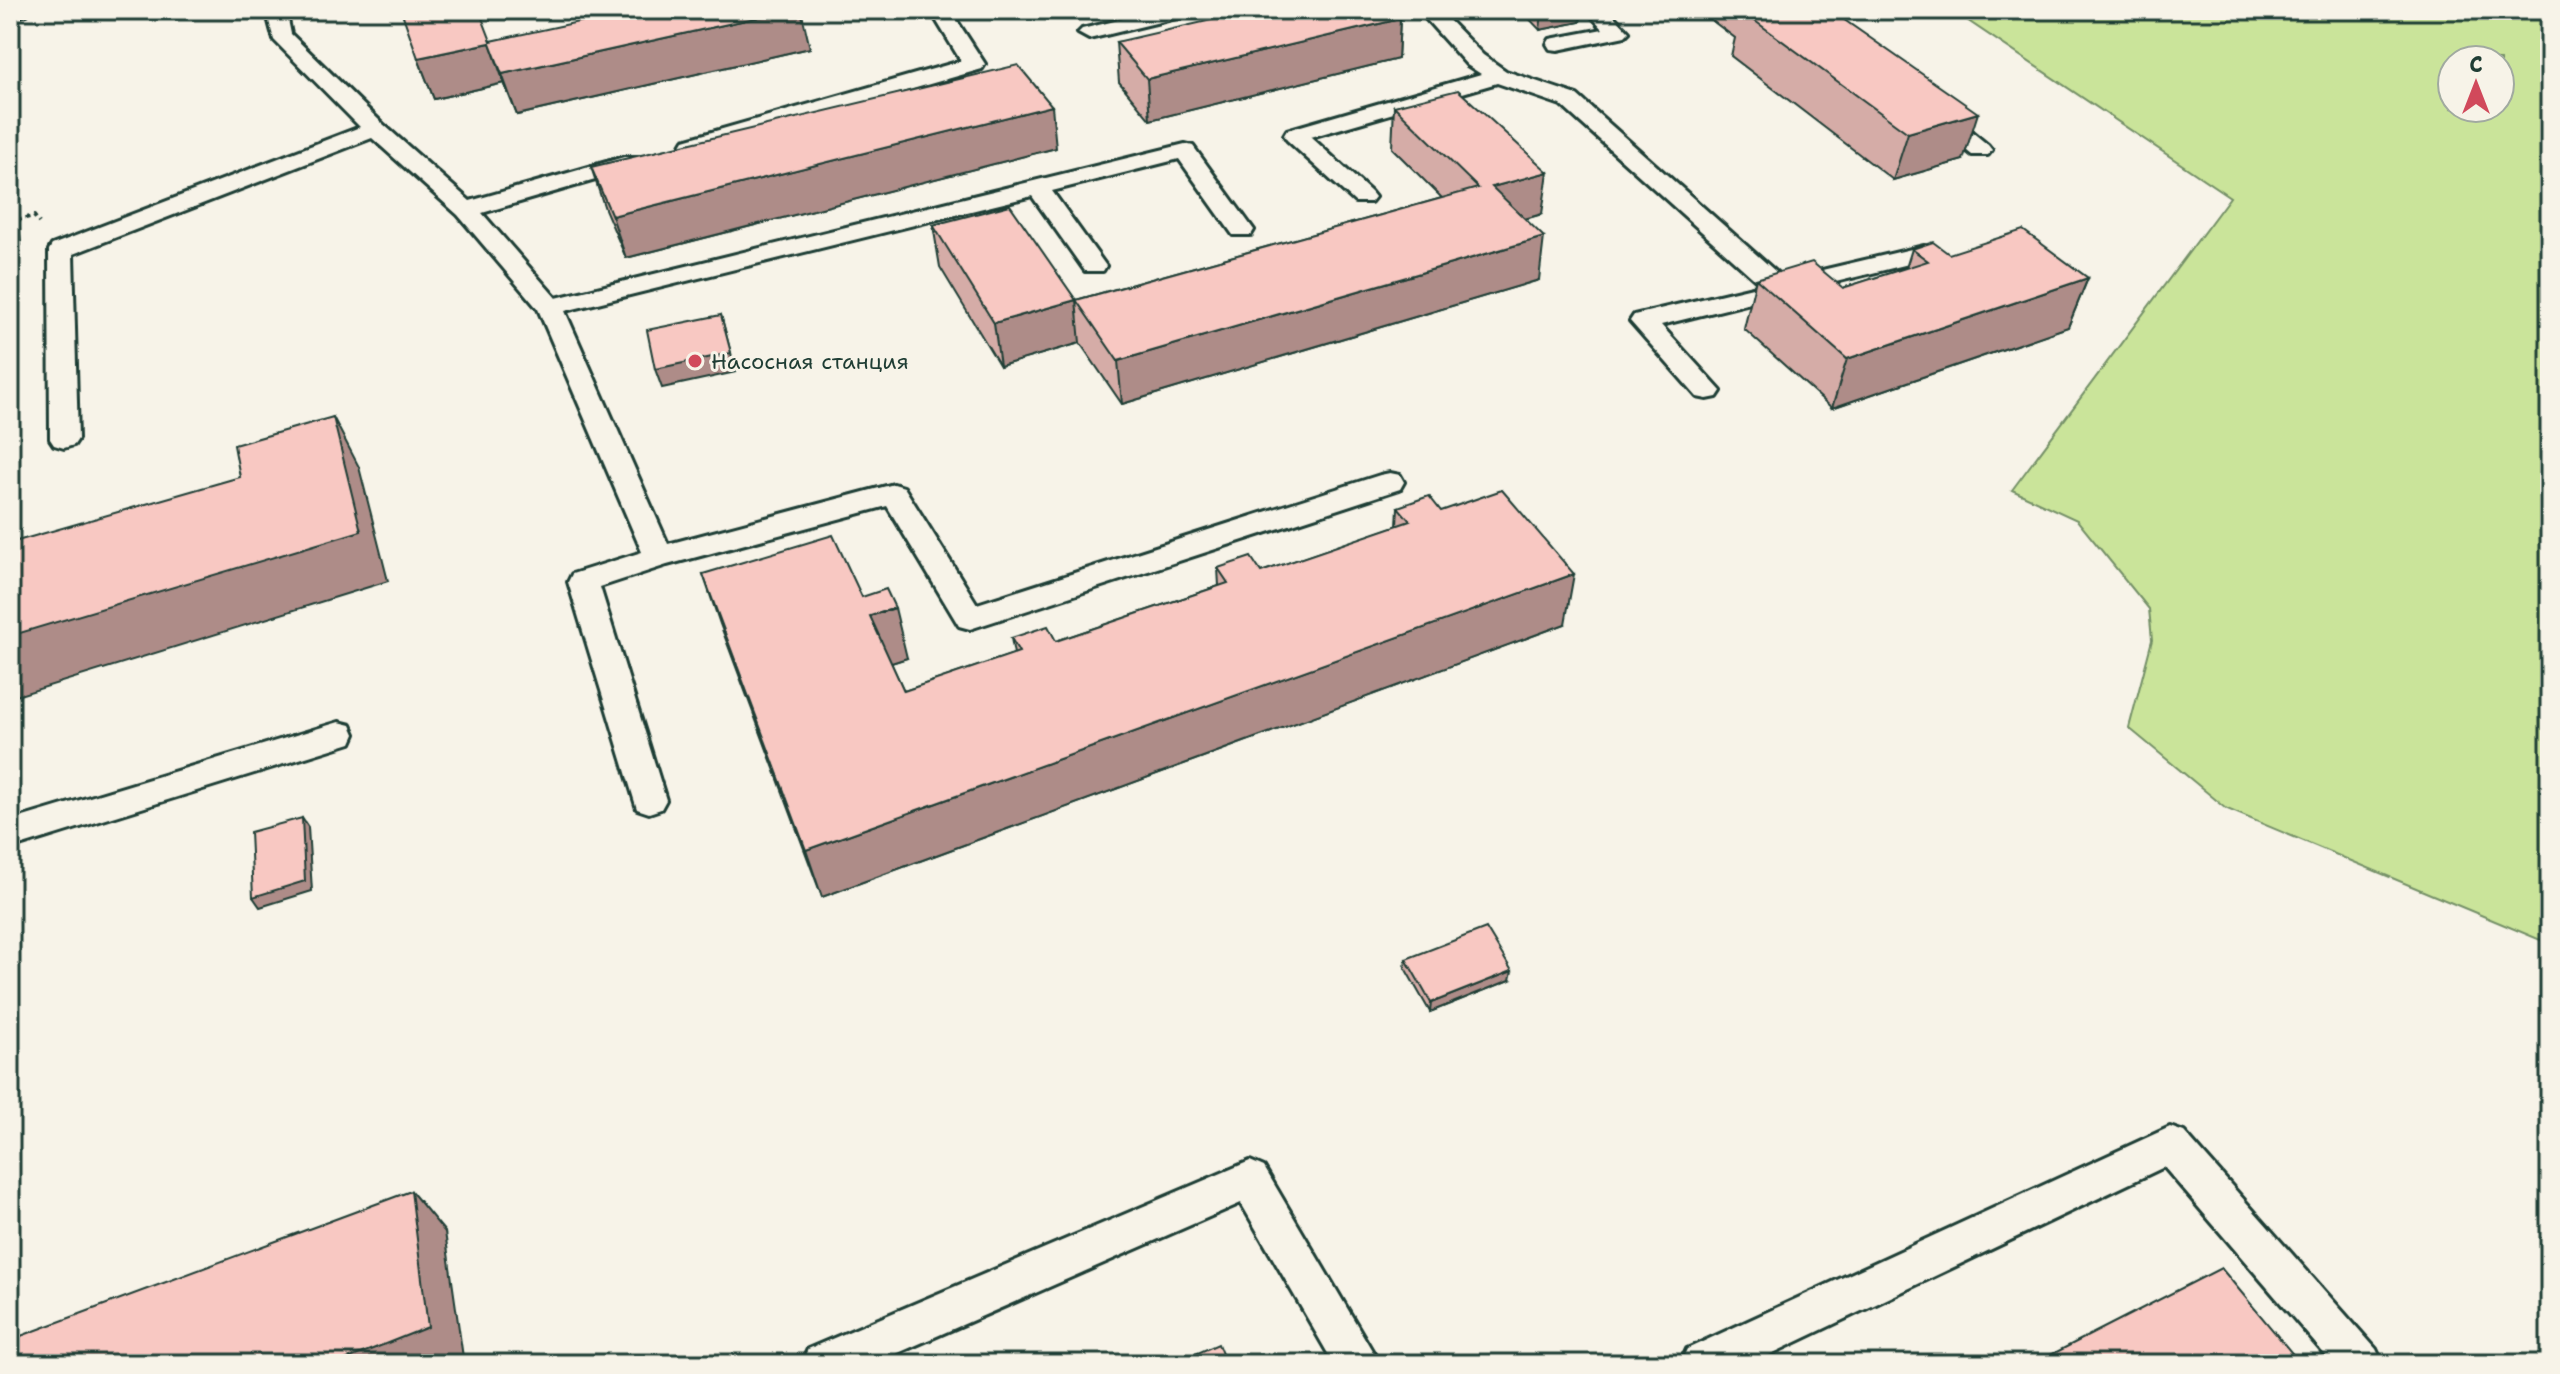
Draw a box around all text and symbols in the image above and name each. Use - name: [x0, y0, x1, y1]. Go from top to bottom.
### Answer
- north arrow: [2436, 44, 2516, 124]
- text: С: [2469, 50, 2483, 79]
- place label: Насосная станция: [711, 347, 909, 376]
- marker: Насосная станция: [686, 352, 704, 370]

